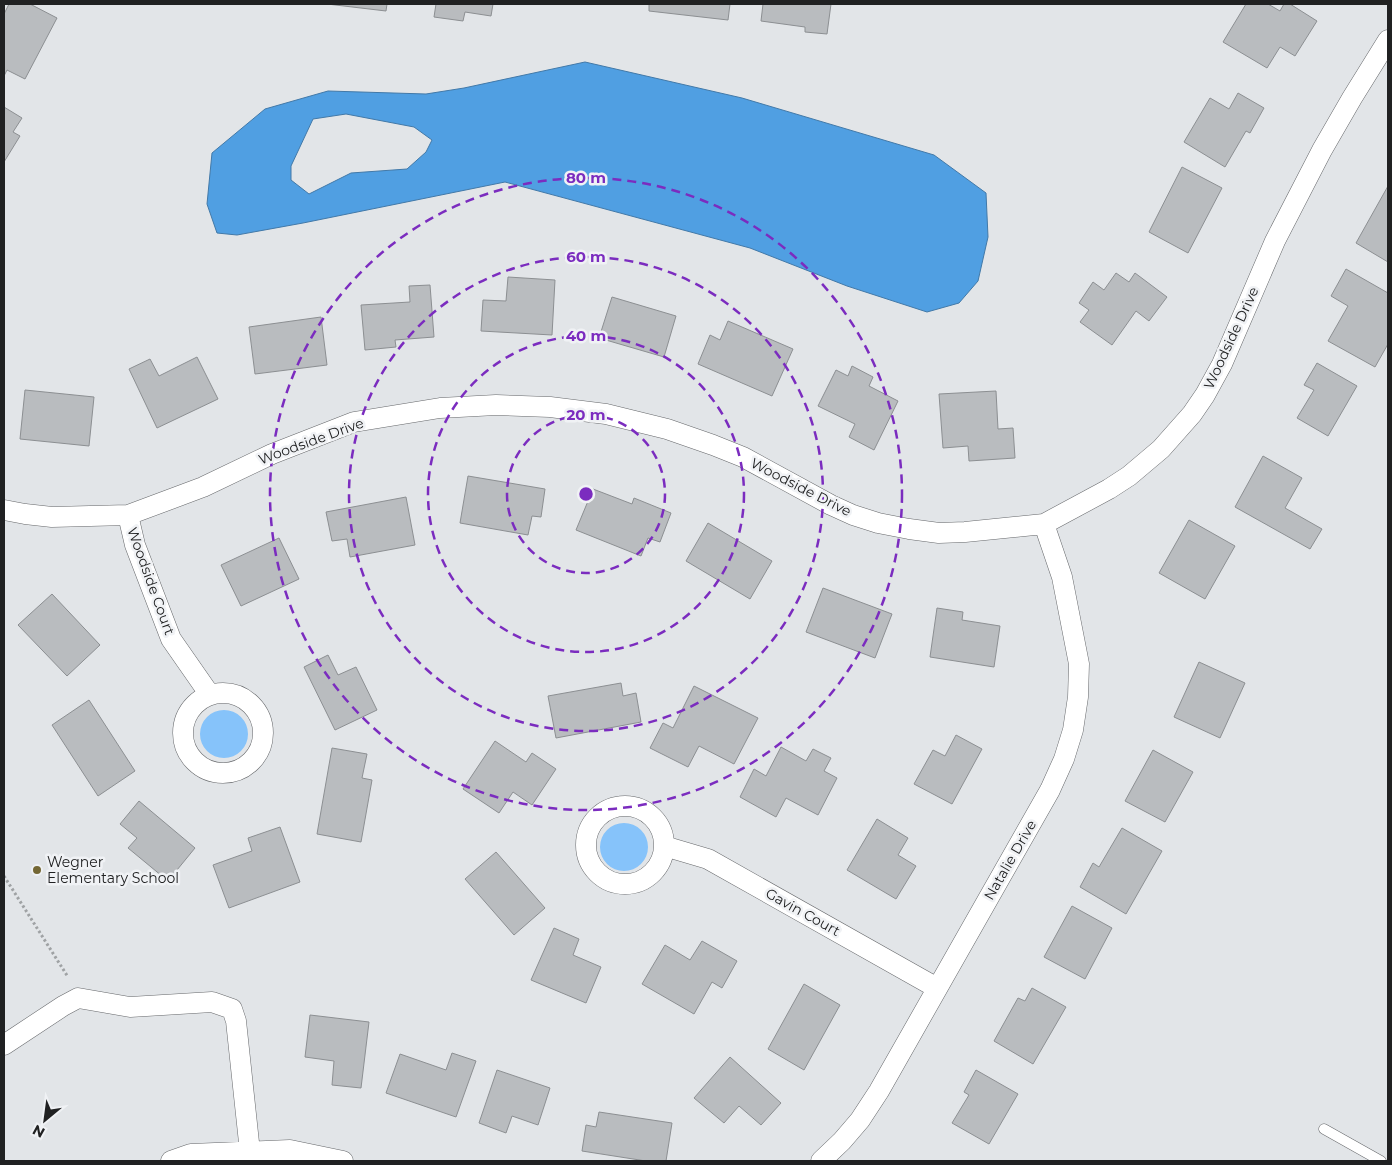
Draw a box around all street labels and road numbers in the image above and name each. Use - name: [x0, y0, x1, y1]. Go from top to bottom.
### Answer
- street label: Woodside Drive: [1199, 284, 1263, 392]
- street label: Woodside Drive: [256, 414, 366, 468]
- street label: Woodside Drive: [748, 454, 854, 520]
- street label: Woodside Court: [123, 525, 179, 638]
- street label: Natalie Drive: [980, 817, 1040, 903]
- street label: Gavin Court: [762, 884, 844, 940]

